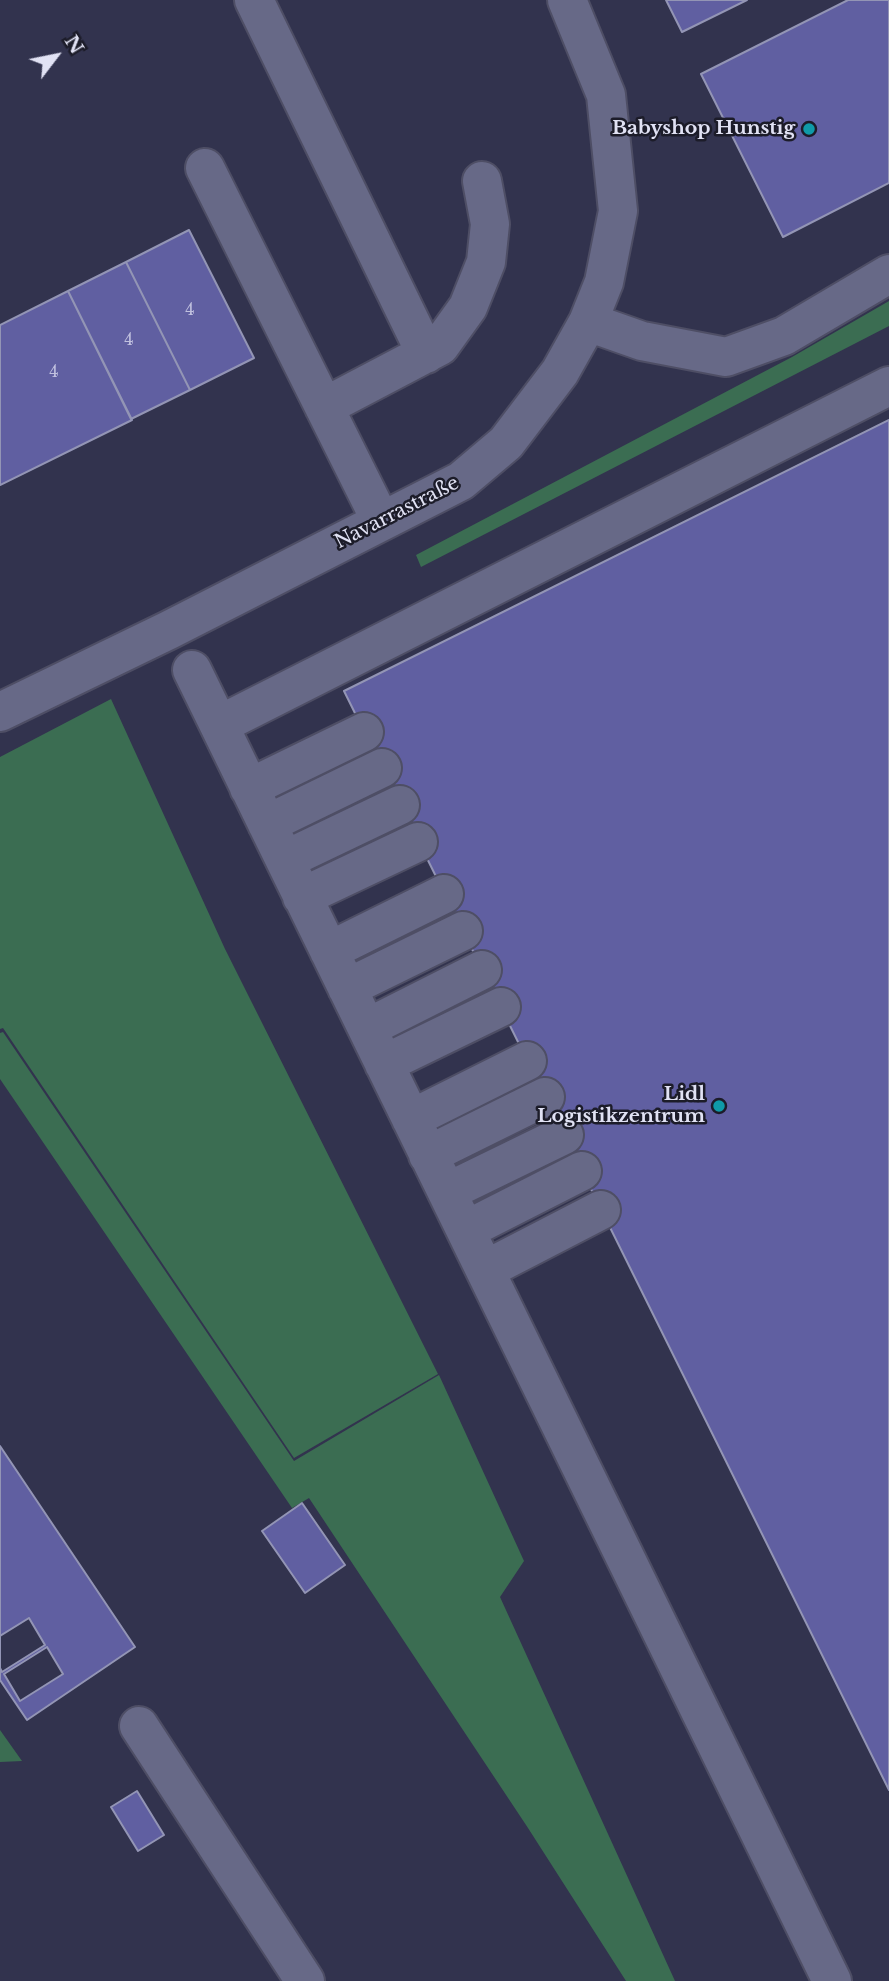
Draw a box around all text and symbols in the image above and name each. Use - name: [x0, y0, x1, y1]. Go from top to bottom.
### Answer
- north arrow: [21, 21, 91, 91]
- text: N: [60, 31, 89, 58]
- place label: Babyshop Hunstig: [612, 118, 795, 140]
- marker: Babyshop Hunstig: [801, 121, 817, 137]
- house number: 4: [185, 300, 195, 320]
- house number: 4: [124, 330, 134, 350]
- house number: 4: [49, 362, 59, 382]
- street label: Navarrastraße: [331, 472, 463, 554]
- place label: Lidl Logistikzentrum: [537, 1084, 705, 1128]
- marker: Lidl Logistikzentrum: [711, 1098, 727, 1114]

